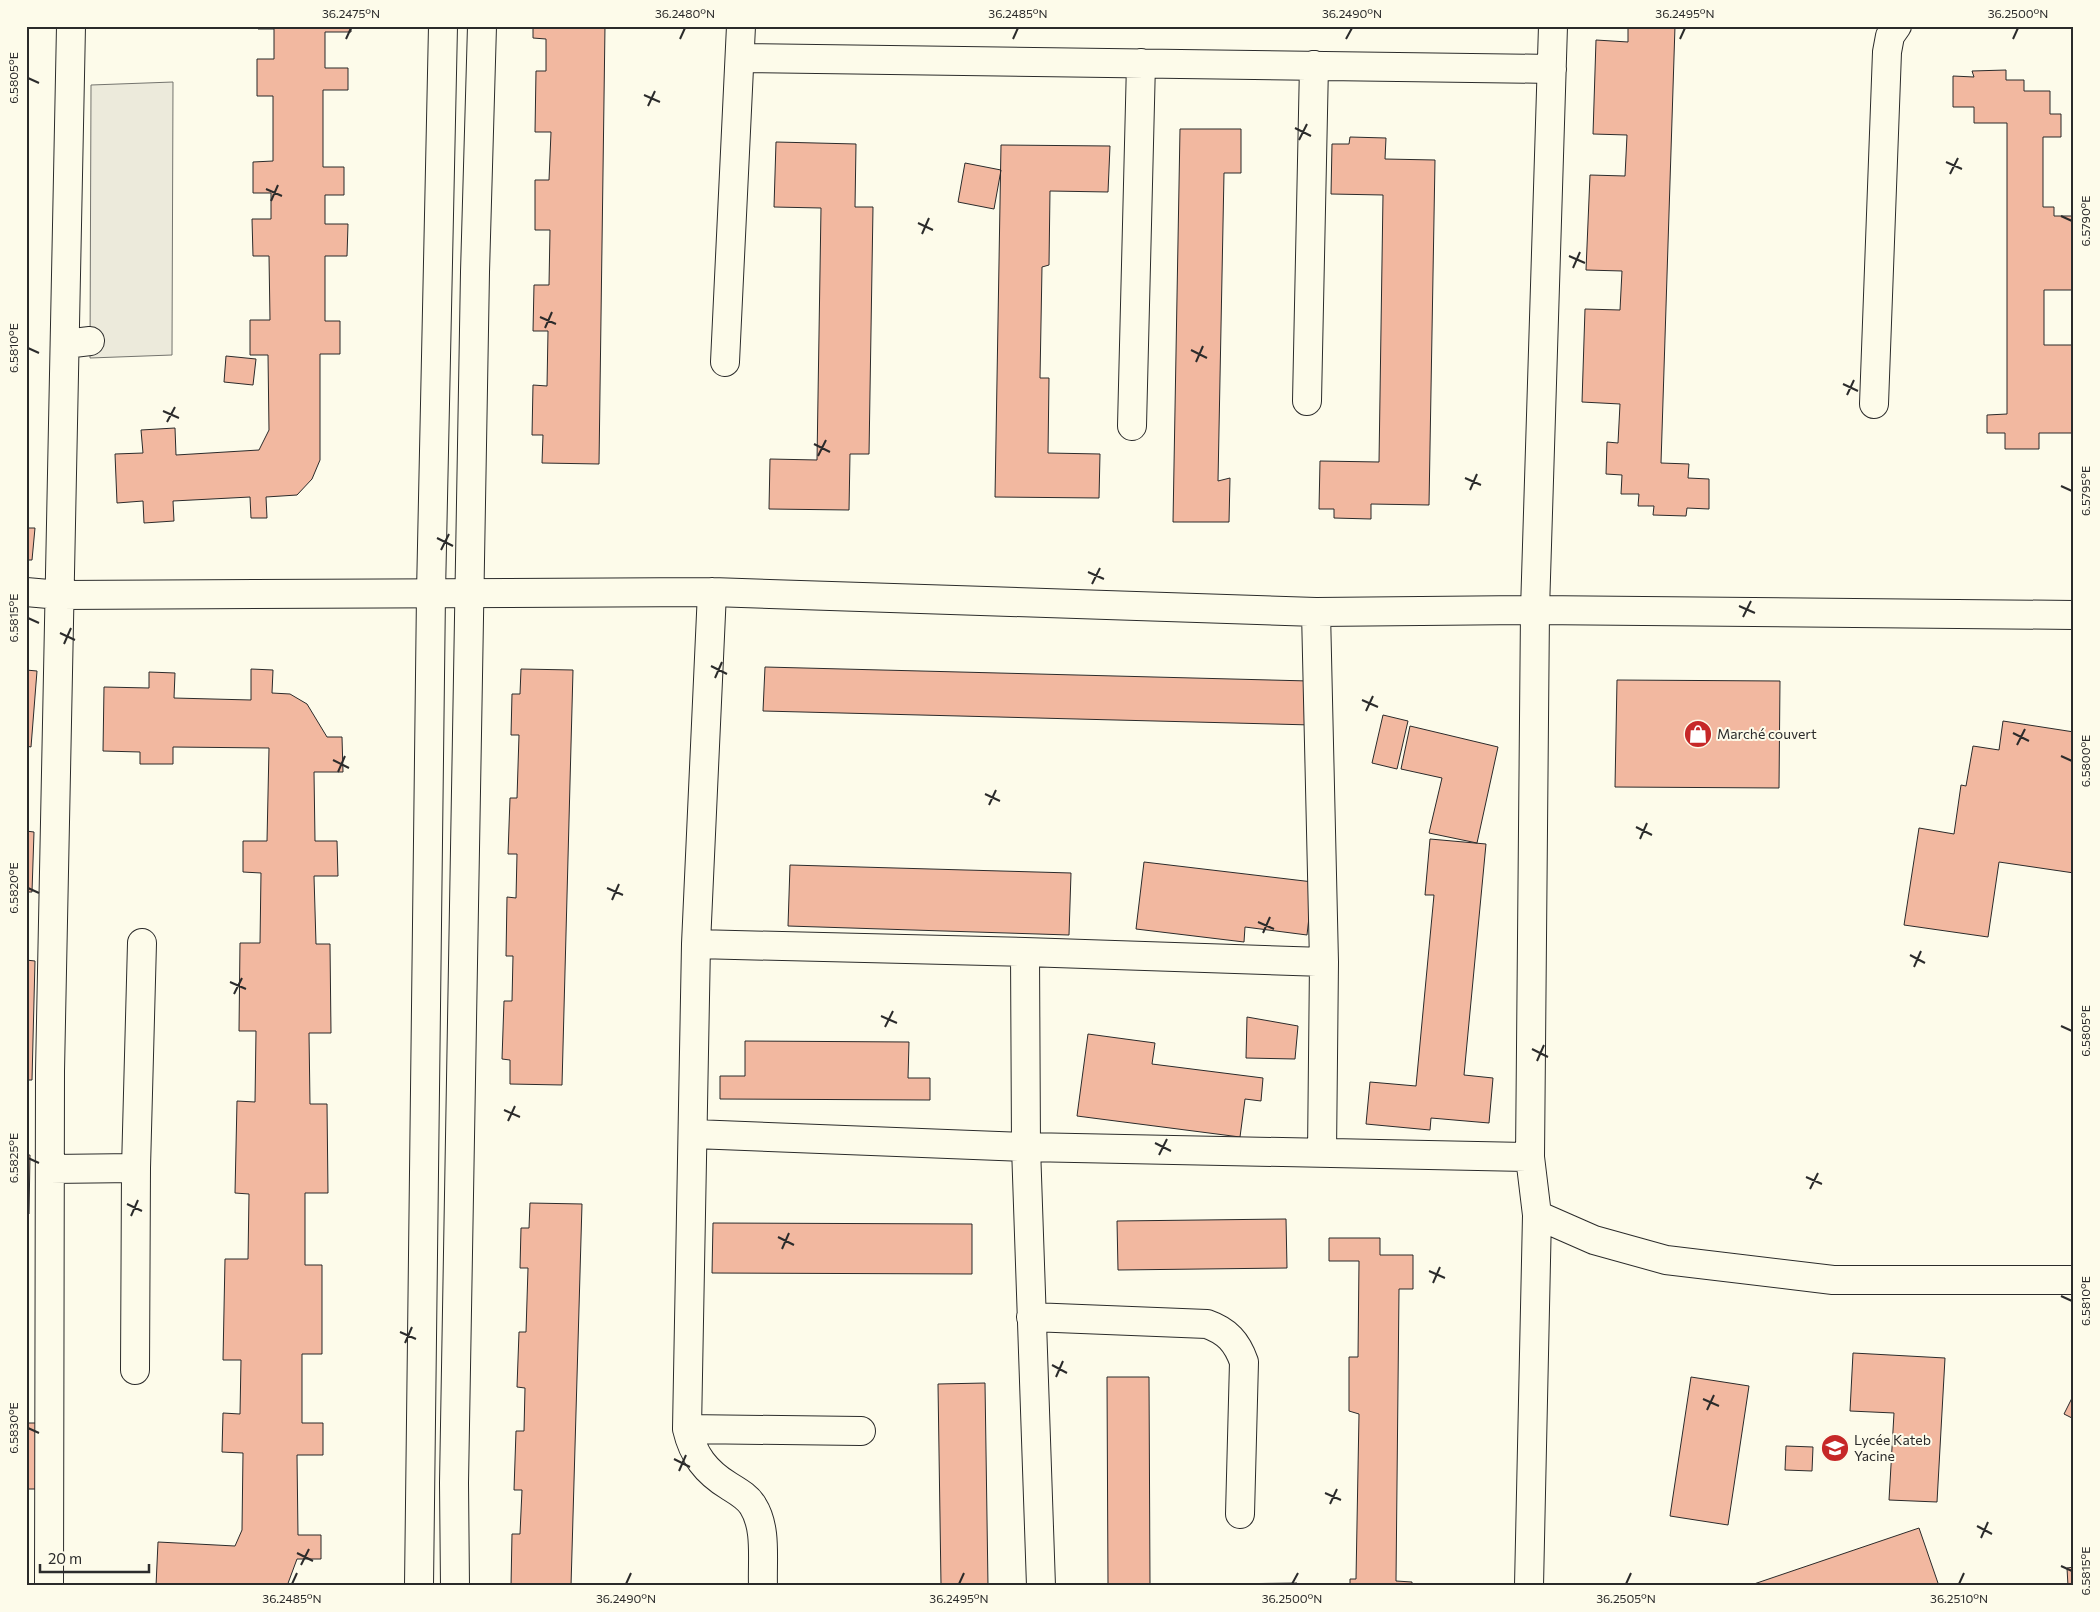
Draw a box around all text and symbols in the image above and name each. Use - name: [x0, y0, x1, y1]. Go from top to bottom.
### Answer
- text: 36.2475°N: [322, 6, 380, 20]
- text: 36.2480°N: [655, 6, 715, 20]
- text: 36.2485°N: [988, 6, 1048, 20]
- text: 36.2490°N: [1322, 6, 1382, 20]
- text: 36.2495°N: [1655, 6, 1715, 20]
- text: 36.2500°N: [1988, 6, 2048, 20]
- text: 6.5805°E: [6, 52, 20, 104]
- text: 6.5790°E: [2078, 196, 2092, 246]
- text: 6.5810°E: [6, 323, 20, 373]
- text: 6.5795°E: [2078, 466, 2092, 516]
- text: 6.5815°E: [6, 594, 20, 642]
- shop icon: Marché couvert: [1683, 719, 1713, 749]
- place label: Marché couvert: [1717, 725, 1817, 742]
- text: 6.5800°E: [2078, 735, 2092, 787]
- text: 6.5820°E: [6, 862, 20, 914]
- text: 6.5805°E: [2078, 1005, 2092, 1057]
- text: 6.5825°E: [6, 1133, 20, 1183]
- text: 6.5810°E: [2078, 1276, 2092, 1326]
- text: 6.5830°E: [6, 1402, 20, 1454]
- place label: Lycée Kateb Yacine: [1854, 1431, 1931, 1464]
- school or university icon: Lycée Kateb Yacine: [1820, 1433, 1850, 1463]
- scale bar: [40, 1542, 149, 1574]
- text: 6.5815°E: [2078, 1547, 2092, 1595]
- text: 20 m: [48, 1549, 82, 1567]
- text: 36.2485°N: [262, 1591, 322, 1605]
- text: 36.2490°N: [596, 1591, 656, 1605]
- text: 36.2495°N: [929, 1591, 989, 1605]
- text: 36.2500°N: [1262, 1591, 1322, 1605]
- text: 36.2505°N: [1596, 1591, 1656, 1605]
- text: 36.2510°N: [1930, 1591, 1988, 1605]

